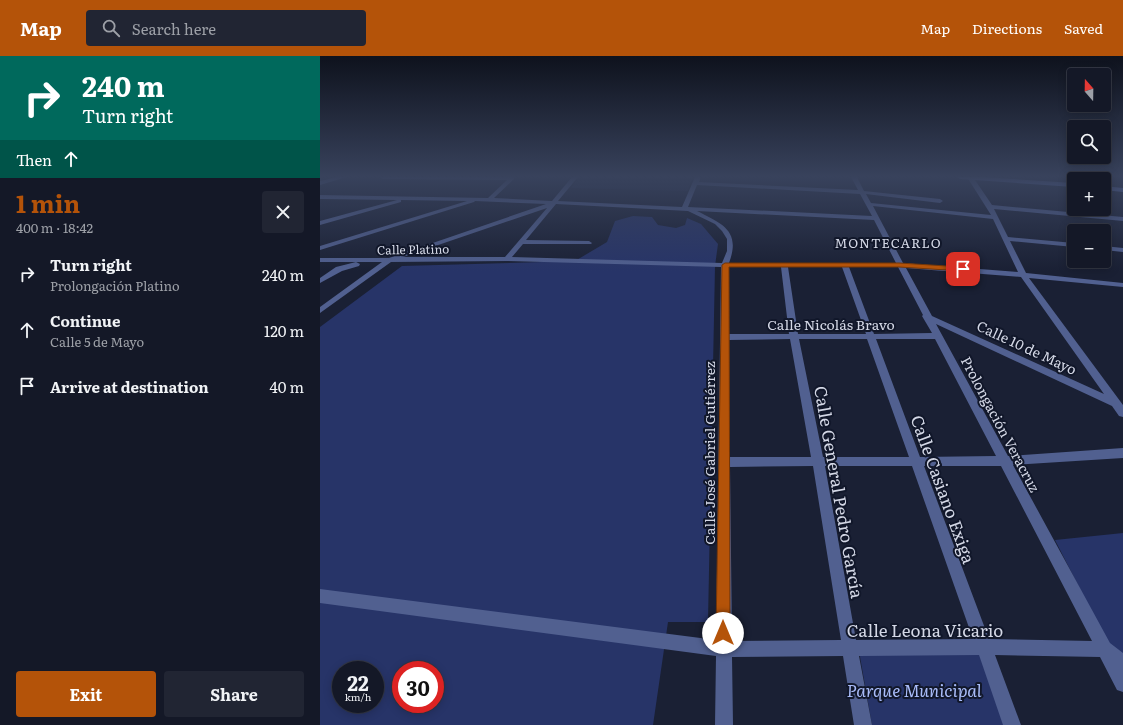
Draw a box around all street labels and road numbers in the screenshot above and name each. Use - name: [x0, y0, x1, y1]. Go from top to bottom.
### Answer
- street label: Calle Platino: [377, 239, 449, 259]
- street label: Calle Nicolás Bravo: [767, 314, 895, 334]
- street label: Calle 10 de Mayo: [974, 315, 1080, 379]
- street label: Prolongación Veracruz: [957, 353, 1045, 496]
- street label: Calle José Gabriel Gutiérrez: [699, 361, 719, 545]
- street label: Calle General Pedro García: [809, 384, 871, 601]
- street label: Calle Casiano Exiga: [905, 411, 983, 568]
- street label: Calle Leona Vicario: [847, 617, 1003, 642]

